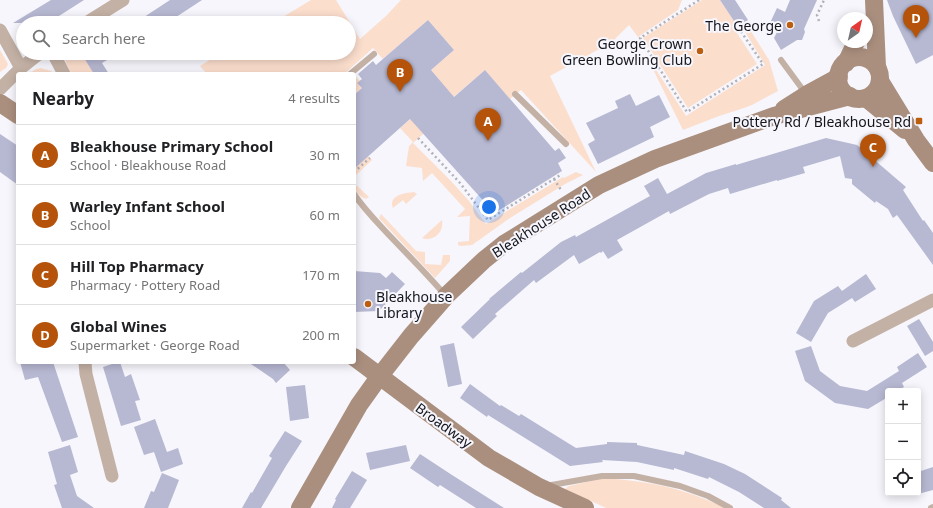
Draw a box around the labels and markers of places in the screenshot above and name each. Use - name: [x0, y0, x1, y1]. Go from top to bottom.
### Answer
- pin: D: [903, 5, 929, 38]
- place label: The George: [705, 16, 782, 35]
- marker: The George: [785, 20, 795, 30]
- place label: George Crown Green Bowling Club: [562, 34, 692, 69]
- marker: George Crown Green Bowling Club: [695, 46, 705, 56]
- pin: B: [387, 59, 413, 92]
- pin: A: [475, 108, 501, 141]
- place label: Pottery Rd / Bleakhouse Rd: [732, 112, 911, 131]
- marker: Pottery Rd / Bleakhouse Rd: [914, 116, 924, 126]
- pin: C: [860, 134, 886, 167]
- place label: Bleakhouse Library: [376, 287, 452, 322]
- marker: Bleakhouse Library: [363, 299, 373, 309]

